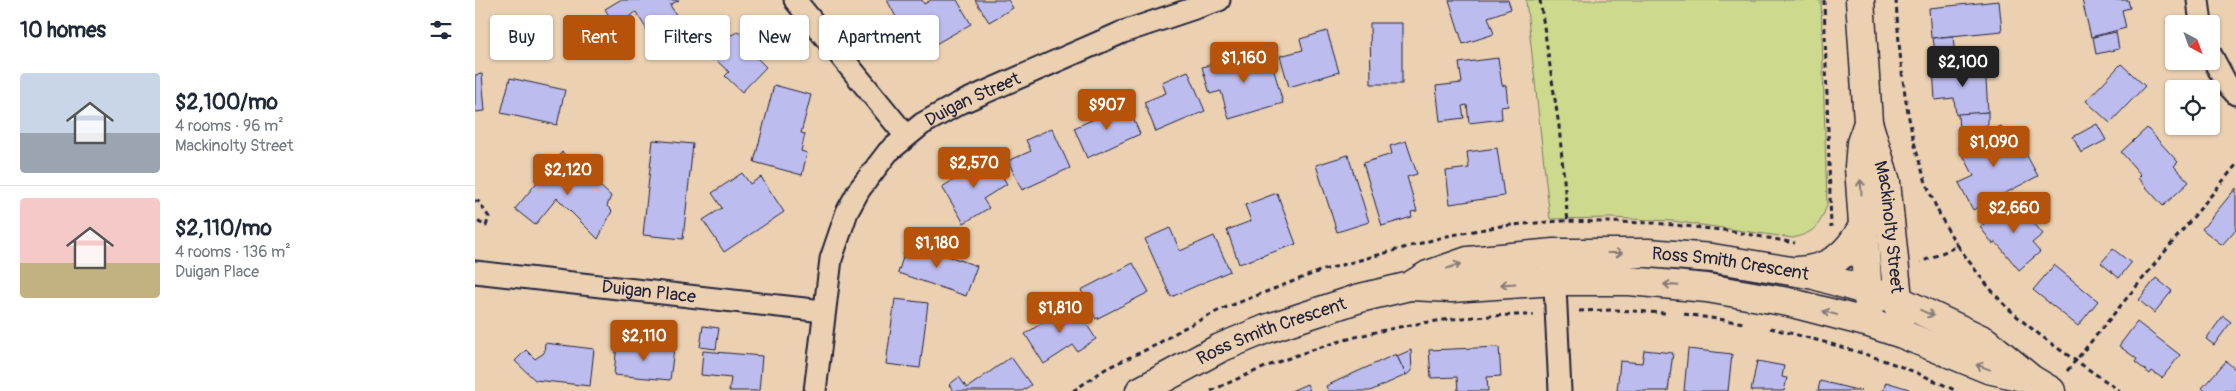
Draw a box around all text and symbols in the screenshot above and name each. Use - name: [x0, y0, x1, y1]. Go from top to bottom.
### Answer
- chip: Buy: [490, 15, 553, 60]
- chip: Rent: [563, 15, 635, 60]
- chip: Filters: [645, 15, 730, 60]
- chip: New: [740, 15, 809, 60]
- chip: Apartment: [819, 15, 939, 60]
- north arrow: [2165, 15, 2220, 70]
- map controls: [2165, 15, 2220, 135]
- icon: filters: [427, 16, 455, 44]
- text: 10 homes: [20, 17, 106, 44]
- pin: $1,160: [1203, 42, 1285, 84]
- pin: $2,100: [1922, 46, 2004, 88]
- text: $1,160: [1221, 48, 1267, 68]
- text: $2,100: [1938, 52, 1988, 72]
- street label: Duigan Street: [921, 66, 1025, 132]
- button: locate: [2165, 80, 2220, 135]
- pin: $907: [1077, 88, 1137, 131]
- text: $2,100/mo: [175, 89, 278, 116]
- icon: home: [60, 93, 120, 153]
- text: $907: [1089, 95, 1125, 115]
- text: 4 rooms · 96 m²: [175, 116, 284, 136]
- pin: $1,090: [1953, 126, 2035, 168]
- text: $1,090: [1969, 132, 2019, 152]
- text: Mackinolty Street: [175, 136, 293, 156]
- pin: $2,570: [933, 146, 1015, 189]
- text: $2,570: [949, 153, 999, 173]
- pin: $2,120: [527, 154, 609, 196]
- street label: Mackinolty Street: [1869, 158, 1909, 295]
- text: $2,120: [544, 160, 592, 180]
- one-way arrow: [1856, 180, 1865, 196]
- pin: $2,660: [1973, 192, 2055, 234]
- text: $2,660: [1988, 198, 2040, 218]
- text: $2,110/mo: [175, 215, 272, 242]
- icon: home: [60, 218, 120, 278]
- pin: $1,180: [896, 226, 978, 269]
- text: $1,180: [915, 233, 959, 253]
- text: 4 rooms · 136 m²: [175, 242, 291, 262]
- street label: Ross Smith Crescent: [1651, 242, 1812, 286]
- one-way arrow: [1606, 248, 1623, 258]
- one-way arrow: [1446, 261, 1461, 270]
- text: Duigan Place: [175, 262, 259, 282]
- street label: Duigan Place: [600, 275, 697, 308]
- one-way arrow: [1501, 280, 1517, 289]
- one-way arrow: [1663, 280, 1679, 289]
- pin: $1,810: [1019, 292, 1101, 334]
- street label: Ross Smith Crescent: [1192, 292, 1350, 370]
- text: $1,810: [1038, 298, 1082, 318]
- one-way arrow: [1823, 307, 1839, 317]
- one-way arrow: [1919, 309, 1934, 319]
- pin: $2,110: [603, 320, 685, 362]
- text: $2,110: [621, 326, 667, 346]
- one-way arrow: [1976, 362, 1992, 371]

